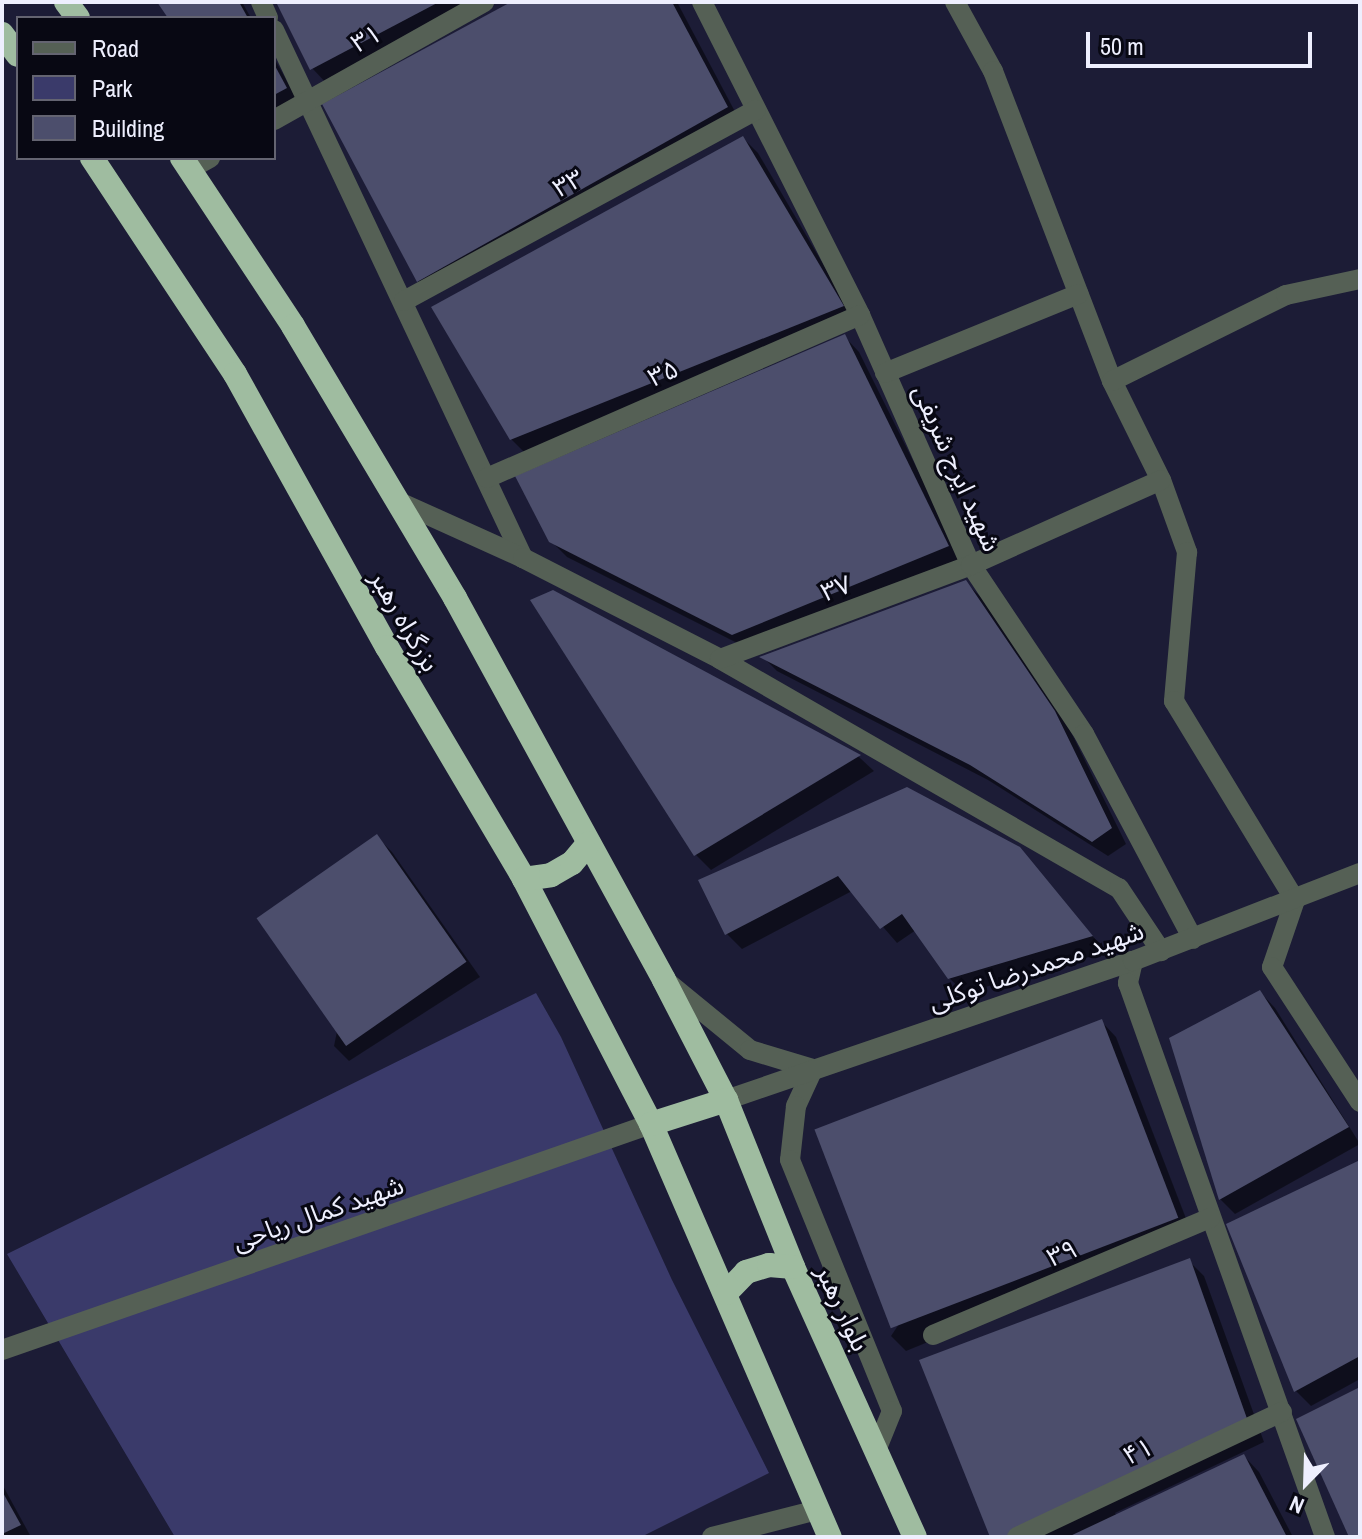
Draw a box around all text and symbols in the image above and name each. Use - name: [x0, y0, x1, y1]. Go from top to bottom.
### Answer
- legend: [16, 16, 276, 160]
- scale bar: [1090, 16, 1316, 66]
- street label: ۳۱: [345, 17, 387, 59]
- text: 50 m: [1100, 30, 1144, 62]
- text: Road: [92, 32, 139, 64]
- text: Park: [92, 72, 132, 104]
- text: Building: [92, 112, 164, 144]
- street label: ۳۳: [548, 162, 588, 204]
- street label: ۳۵: [643, 353, 683, 393]
- street label: شهید ایرج شریفی: [906, 380, 1008, 556]
- street label: بزرگراه رهبر: [364, 565, 446, 677]
- street label: ۳۷: [817, 568, 855, 608]
- street label: شهید محمدرضا توکلی: [924, 915, 1148, 1017]
- street label: شهید کمال ریاحی: [228, 1169, 408, 1257]
- street label: ۳۹: [1042, 1233, 1082, 1273]
- street label: بلوار رهبر: [810, 1260, 876, 1356]
- street label: ۴۱: [1118, 1431, 1158, 1471]
- north arrow: [1266, 1443, 1346, 1523]
- text: N: [1285, 1489, 1308, 1521]

